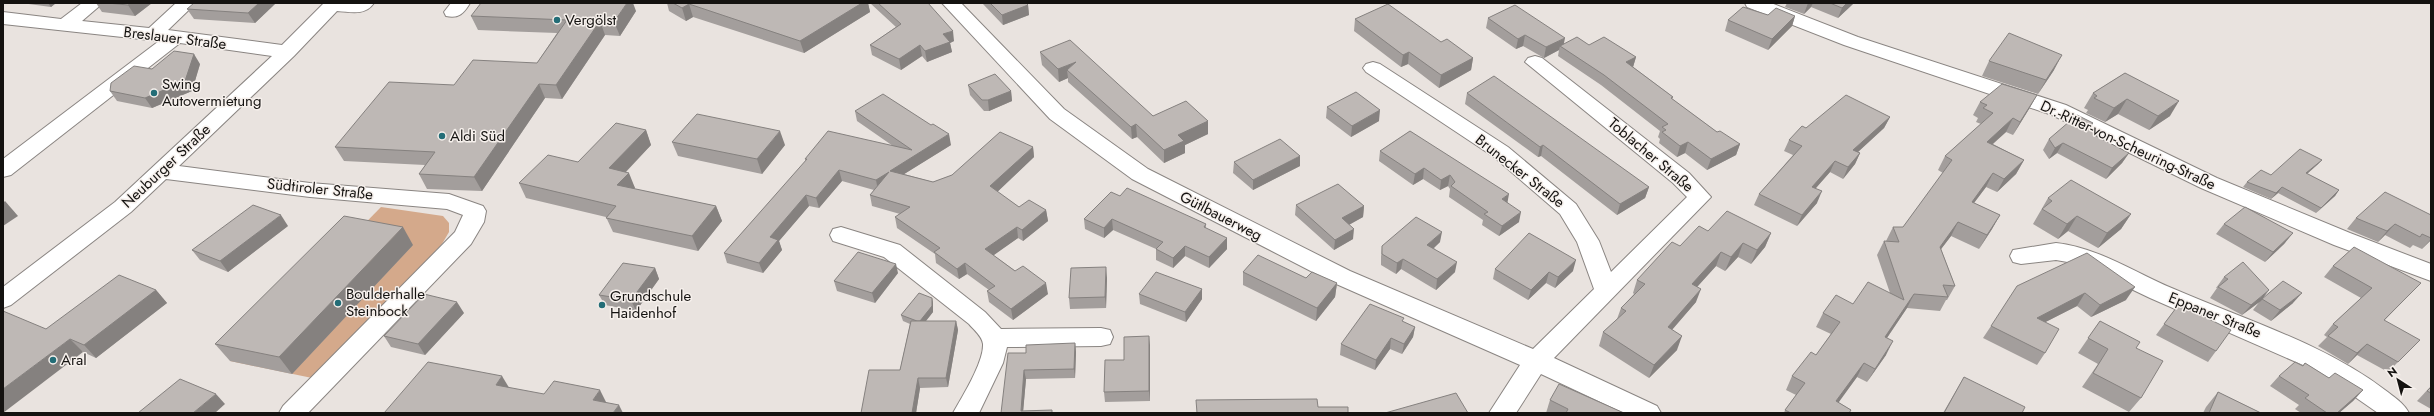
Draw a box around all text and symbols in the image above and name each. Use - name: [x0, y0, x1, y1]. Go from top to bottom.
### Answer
- place label: Vergölst: [565, 9, 617, 31]
- marker: Vergölst: [552, 15, 562, 25]
- street label: Breslauer Straße: [122, 21, 228, 55]
- place label: Swing Autovermietung: [162, 73, 262, 112]
- marker: Swing Autovermietung: [149, 88, 159, 98]
- street label: Dr.-Ritter-von-Scheuring-Straße: [2037, 95, 2219, 195]
- street label: Toblacher Straße: [1603, 113, 1699, 198]
- street label: Neuburger Straße: [116, 119, 216, 213]
- place label: Aldi Süd: [450, 125, 505, 147]
- street label: Brunecker Straße: [1471, 129, 1570, 213]
- marker: Aldi Süd: [437, 131, 447, 141]
- street label: Südtiroler Straße: [266, 172, 374, 206]
- street label: Gütlbauerweg: [1176, 186, 1266, 246]
- place label: Boulderhalle Steinbock: [346, 283, 425, 322]
- place label: Grundschule Haidenhof: [610, 285, 691, 324]
- street label: Eppaner Straße: [2165, 286, 2265, 344]
- marker: Boulderhalle Steinbock: [333, 298, 343, 308]
- marker: Grundschule Haidenhof: [597, 300, 607, 310]
- place label: Aral: [61, 349, 87, 371]
- marker: Aral: [48, 355, 58, 365]
- north arrow: [2378, 360, 2418, 400]
- text: N: [2384, 363, 2400, 381]

